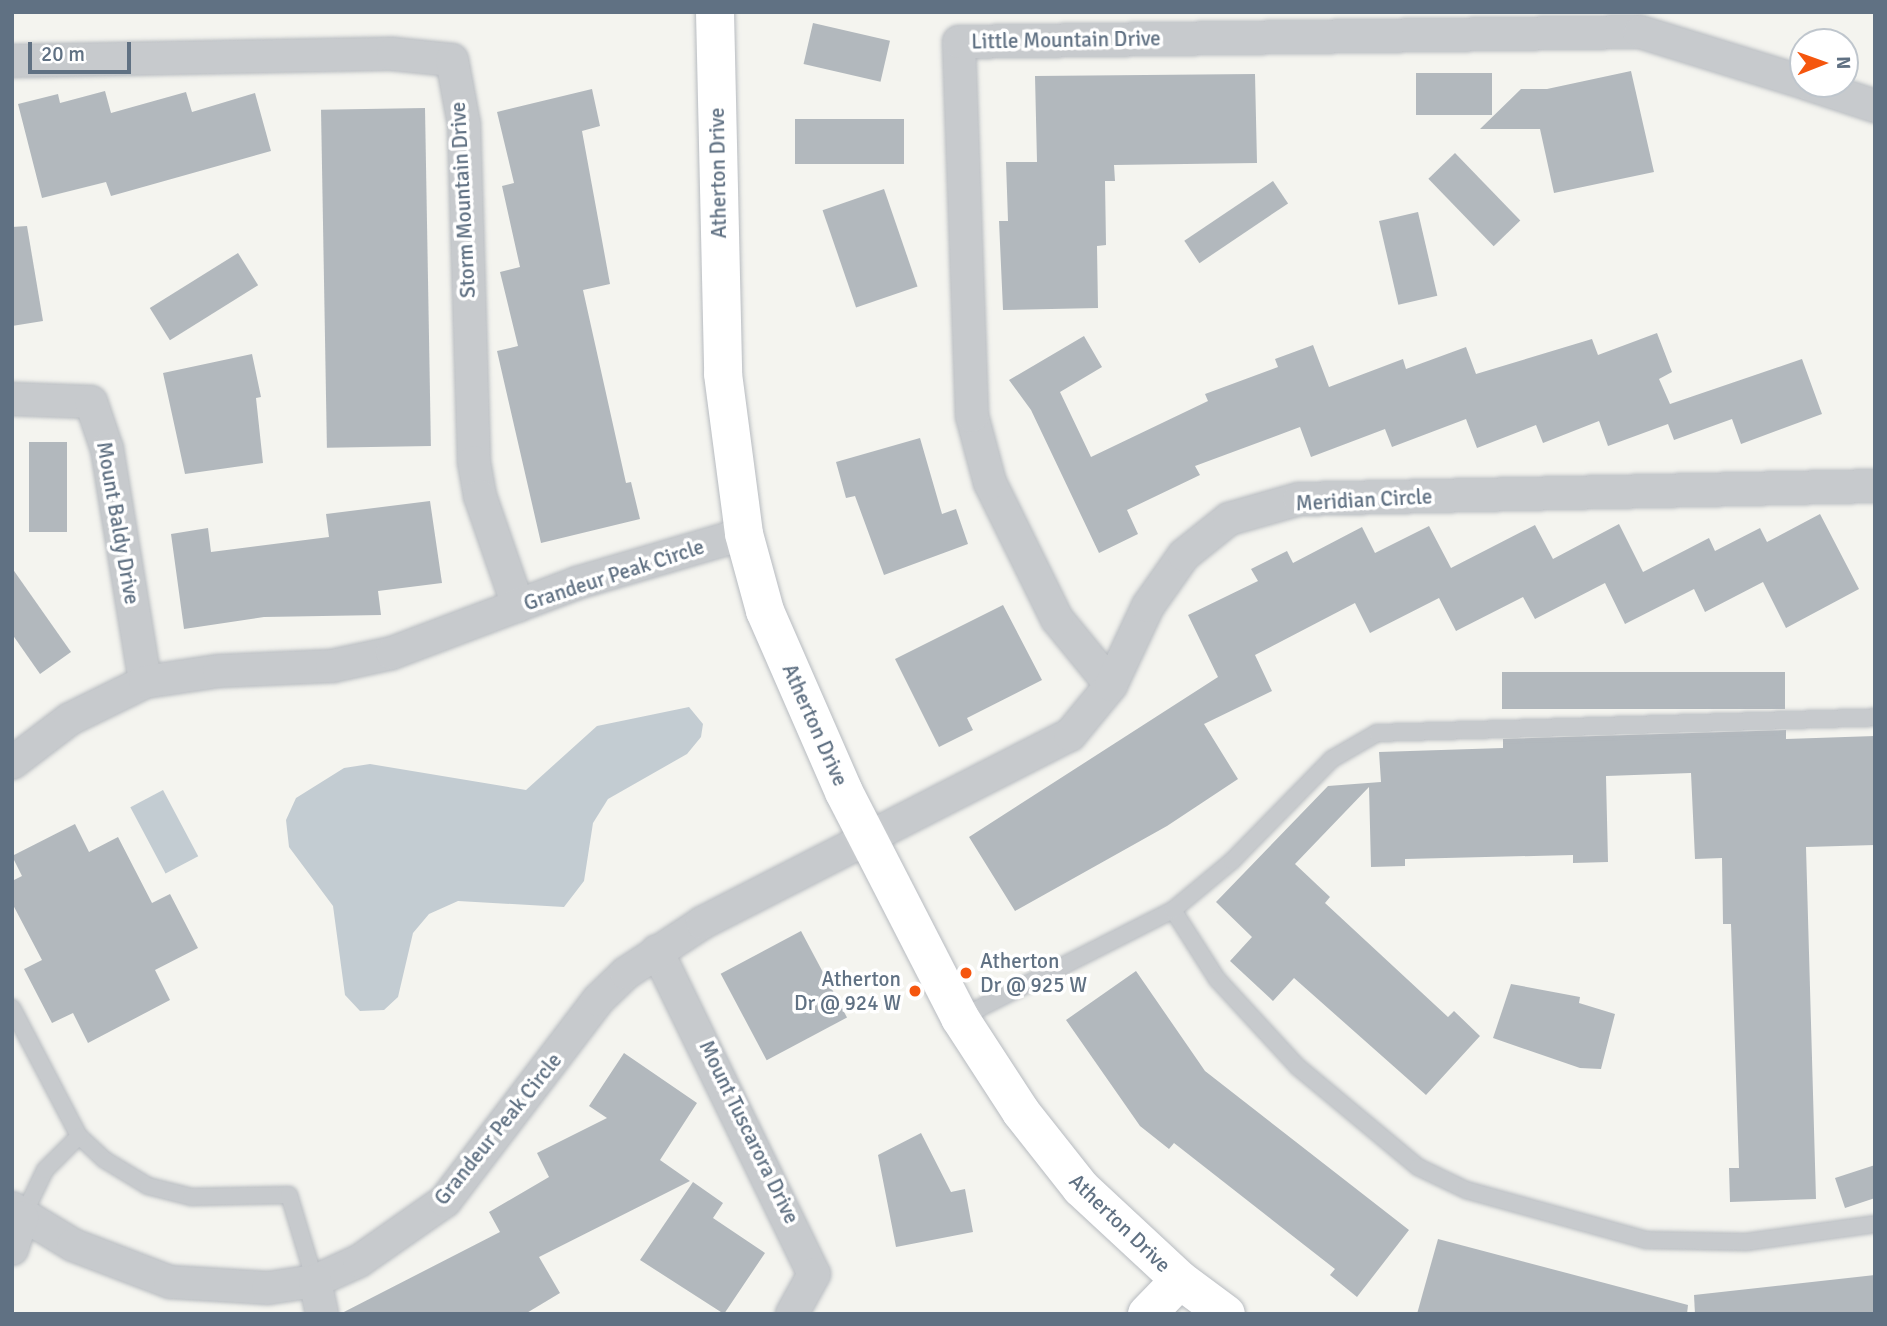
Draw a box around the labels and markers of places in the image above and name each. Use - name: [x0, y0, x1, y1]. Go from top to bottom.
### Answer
- place label: Atherton Dr @ 925 W: [980, 948, 1087, 998]
- marker: Atherton Dr @ 925 W: [958, 965, 974, 981]
- place label: Atherton Dr @ 924 W: [794, 966, 901, 1016]
- marker: Atherton Dr @ 924 W: [907, 983, 923, 999]

